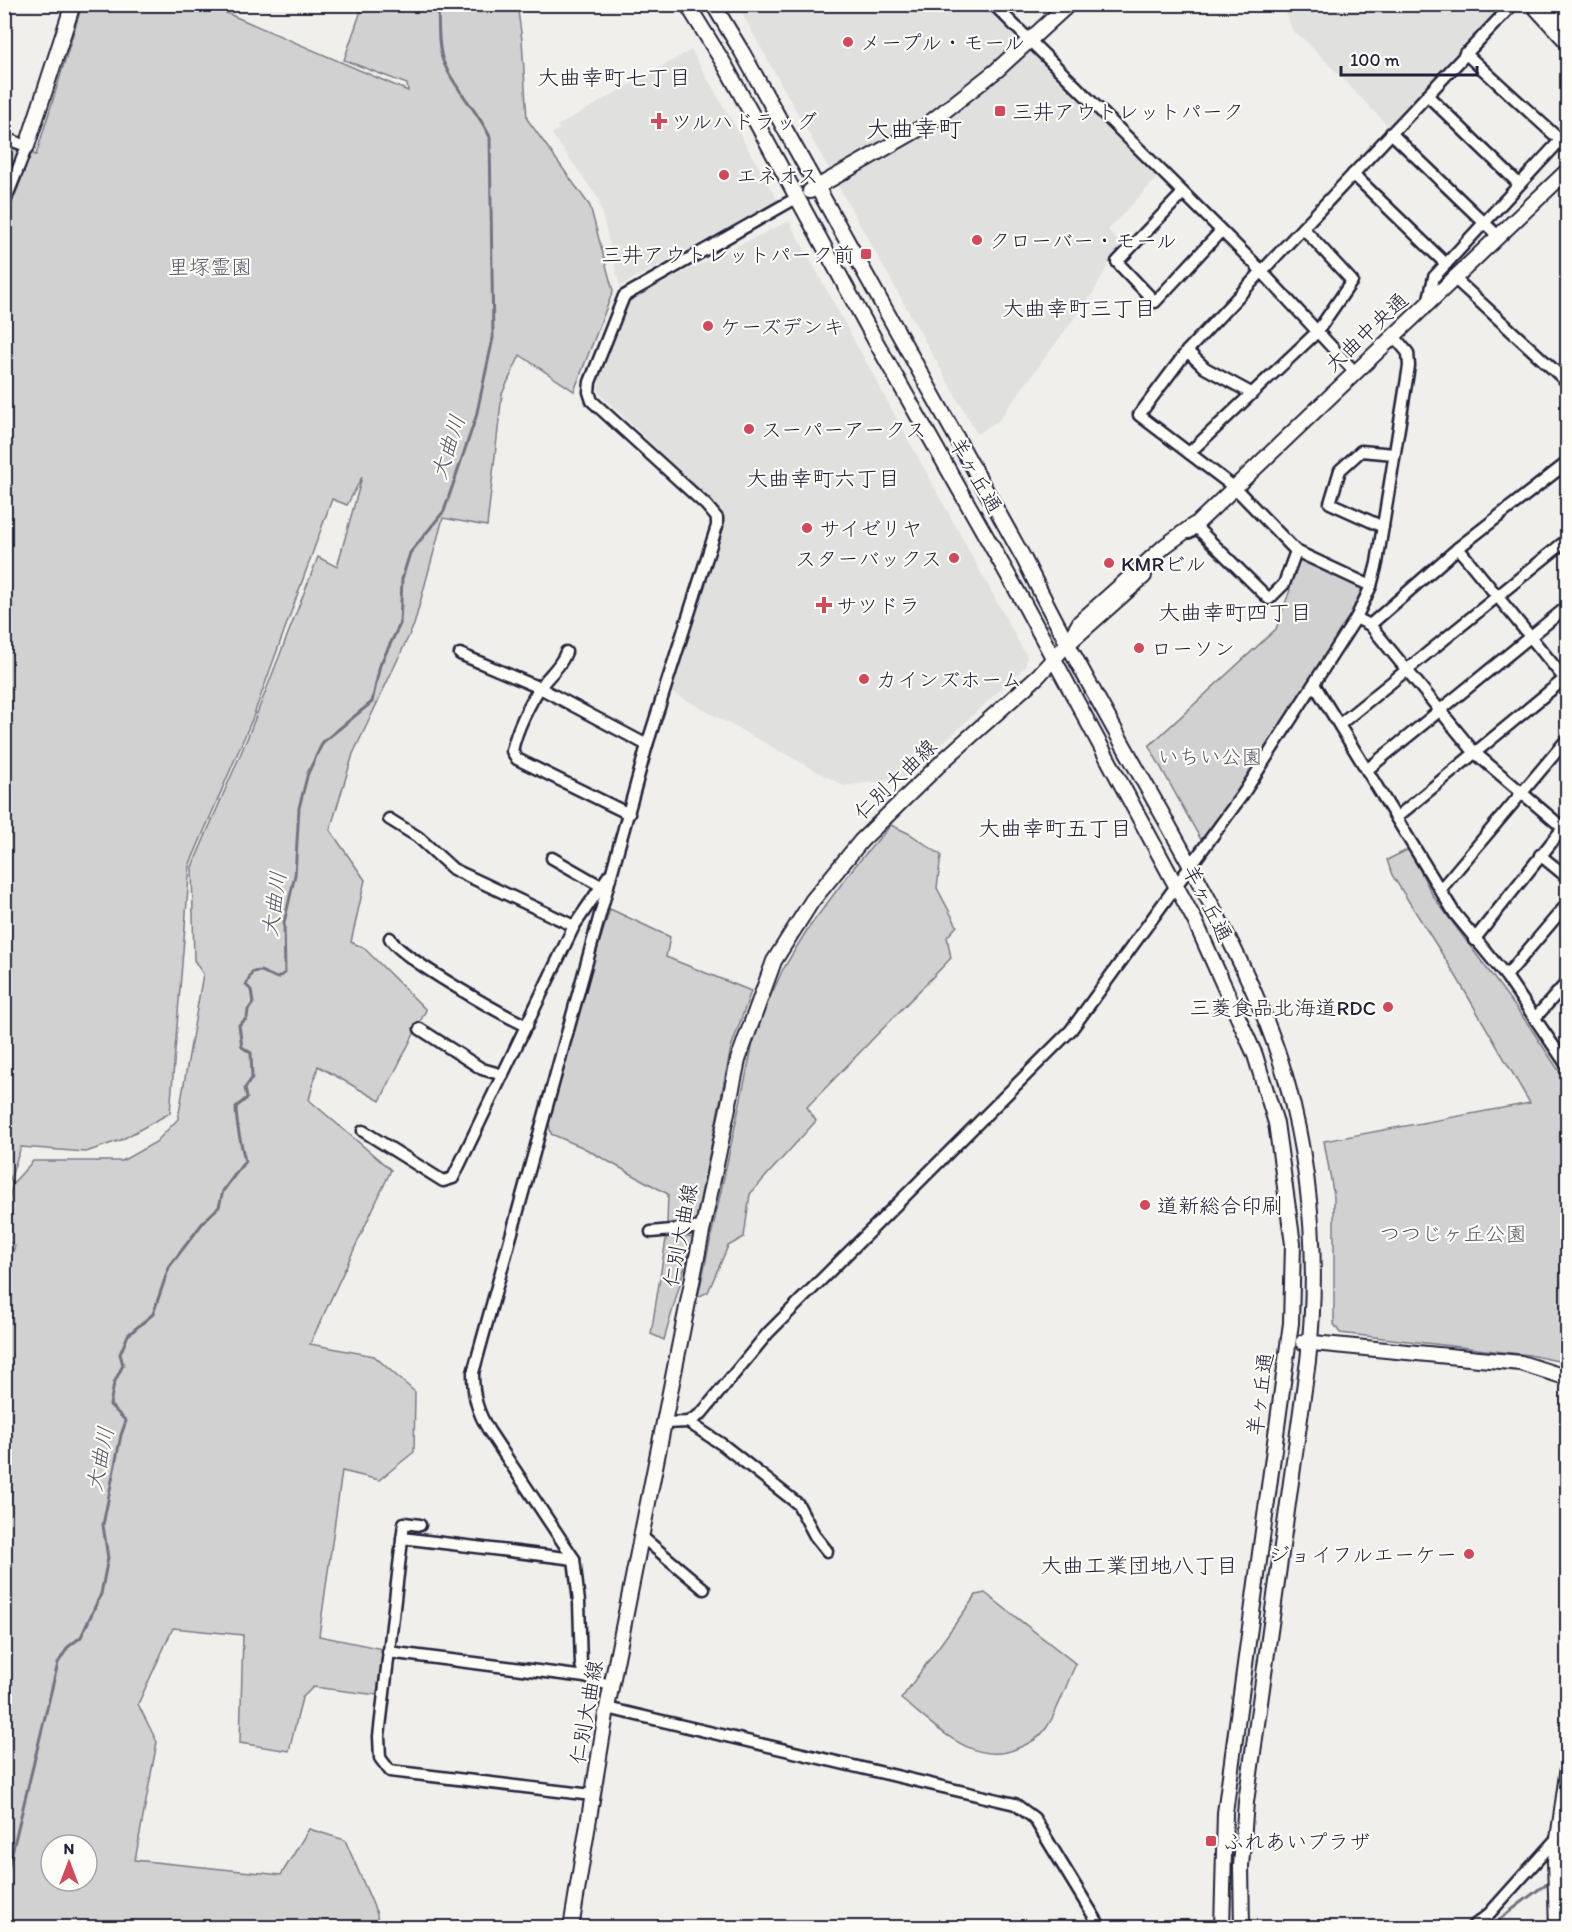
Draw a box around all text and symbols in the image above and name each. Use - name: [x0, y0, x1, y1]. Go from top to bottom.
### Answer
- place label: メープル・モール: [860, 30, 1025, 55]
- marker: メープル・モール: [841, 35, 855, 49]
- scale bar: [1341, 39, 1478, 77]
- text: 100 m: [1350, 49, 1400, 71]
- district label: 大曲幸町七丁目: [537, 64, 691, 91]
- place label: 三井アウトレットパーク: [1012, 99, 1244, 124]
- marker: 三井アウトレットパーク: [993, 104, 1007, 118]
- place label: ツルハドラッグ: [671, 109, 817, 134]
- marker: ツルハドラッグ: [652, 114, 666, 128]
- district label: 大曲幸町: [866, 114, 962, 143]
- place label: エネオス: [736, 163, 819, 188]
- marker: エネオス: [717, 168, 731, 182]
- place label: クローバー・モール: [989, 228, 1177, 253]
- marker: クローバー・モール: [970, 233, 984, 247]
- place label: 三井アウトレットパーク前: [601, 242, 854, 267]
- marker: 三井アウトレットパーク前: [859, 247, 873, 261]
- park label: 里塚霊園: [168, 254, 252, 279]
- street label: 大曲中央通: [1319, 287, 1413, 377]
- district label: 大曲幸町三丁目: [1002, 295, 1156, 322]
- place label: ケーズデンキ: [720, 314, 844, 339]
- marker: ケーズデンキ: [701, 319, 715, 333]
- water label: 大曲川: [425, 411, 471, 483]
- place label: スーパーアークス: [761, 417, 926, 442]
- marker: スーパーアークス: [742, 422, 756, 436]
- street label: 羊ヶ丘通: [944, 432, 1008, 518]
- district label: 大曲幸町六丁目: [746, 465, 900, 492]
- place label: サイゼリヤ: [819, 516, 923, 541]
- marker: サイゼリヤ: [800, 521, 814, 535]
- place label: スターバックス: [795, 546, 942, 571]
- marker: スターバックス: [947, 551, 961, 565]
- place label: KMRビル: [1121, 551, 1206, 576]
- marker: KMRビル: [1102, 556, 1116, 570]
- place label: サツドラ: [836, 593, 920, 618]
- marker: サツドラ: [817, 598, 831, 612]
- district label: 大曲幸町四丁目: [1158, 599, 1312, 626]
- place label: ローソン: [1151, 636, 1235, 661]
- marker: ローソン: [1132, 641, 1146, 655]
- place label: カインズホーム: [876, 667, 1022, 692]
- marker: カインズホーム: [857, 672, 871, 686]
- street label: 仁別大曲線: [849, 734, 941, 824]
- park label: いちい公園: [1158, 744, 1263, 769]
- district label: 大曲幸町五丁目: [978, 815, 1132, 842]
- street label: 羊ヶ丘通: [1178, 860, 1238, 946]
- water label: 大曲川: [256, 869, 292, 939]
- place label: 三菱食品北海道RDC: [1190, 995, 1376, 1020]
- marker: 三菱食品北海道RDC: [1381, 1000, 1395, 1014]
- street label: 仁別大曲線: [658, 1181, 702, 1289]
- place label: 道新総合印刷: [1157, 1193, 1283, 1218]
- marker: 道新総合印刷: [1138, 1198, 1152, 1212]
- park label: つつじヶ丘公園: [1380, 1221, 1527, 1246]
- street label: 羊ヶ丘通: [1242, 1351, 1278, 1437]
- water label: 大曲川: [80, 1424, 120, 1494]
- place label: ジョイフルエーケー: [1269, 1542, 1457, 1567]
- marker: ジョイフルエーケー: [1462, 1547, 1476, 1561]
- district label: 大曲工業団地八丁目: [1040, 1552, 1238, 1579]
- street label: 仁別大曲線: [565, 1658, 607, 1766]
- place label: ふれあいプラザ: [1223, 1829, 1370, 1854]
- north arrow: [39, 1833, 99, 1893]
- marker: ふれあいプラザ: [1204, 1834, 1218, 1848]
- text: N: [64, 1839, 74, 1858]

